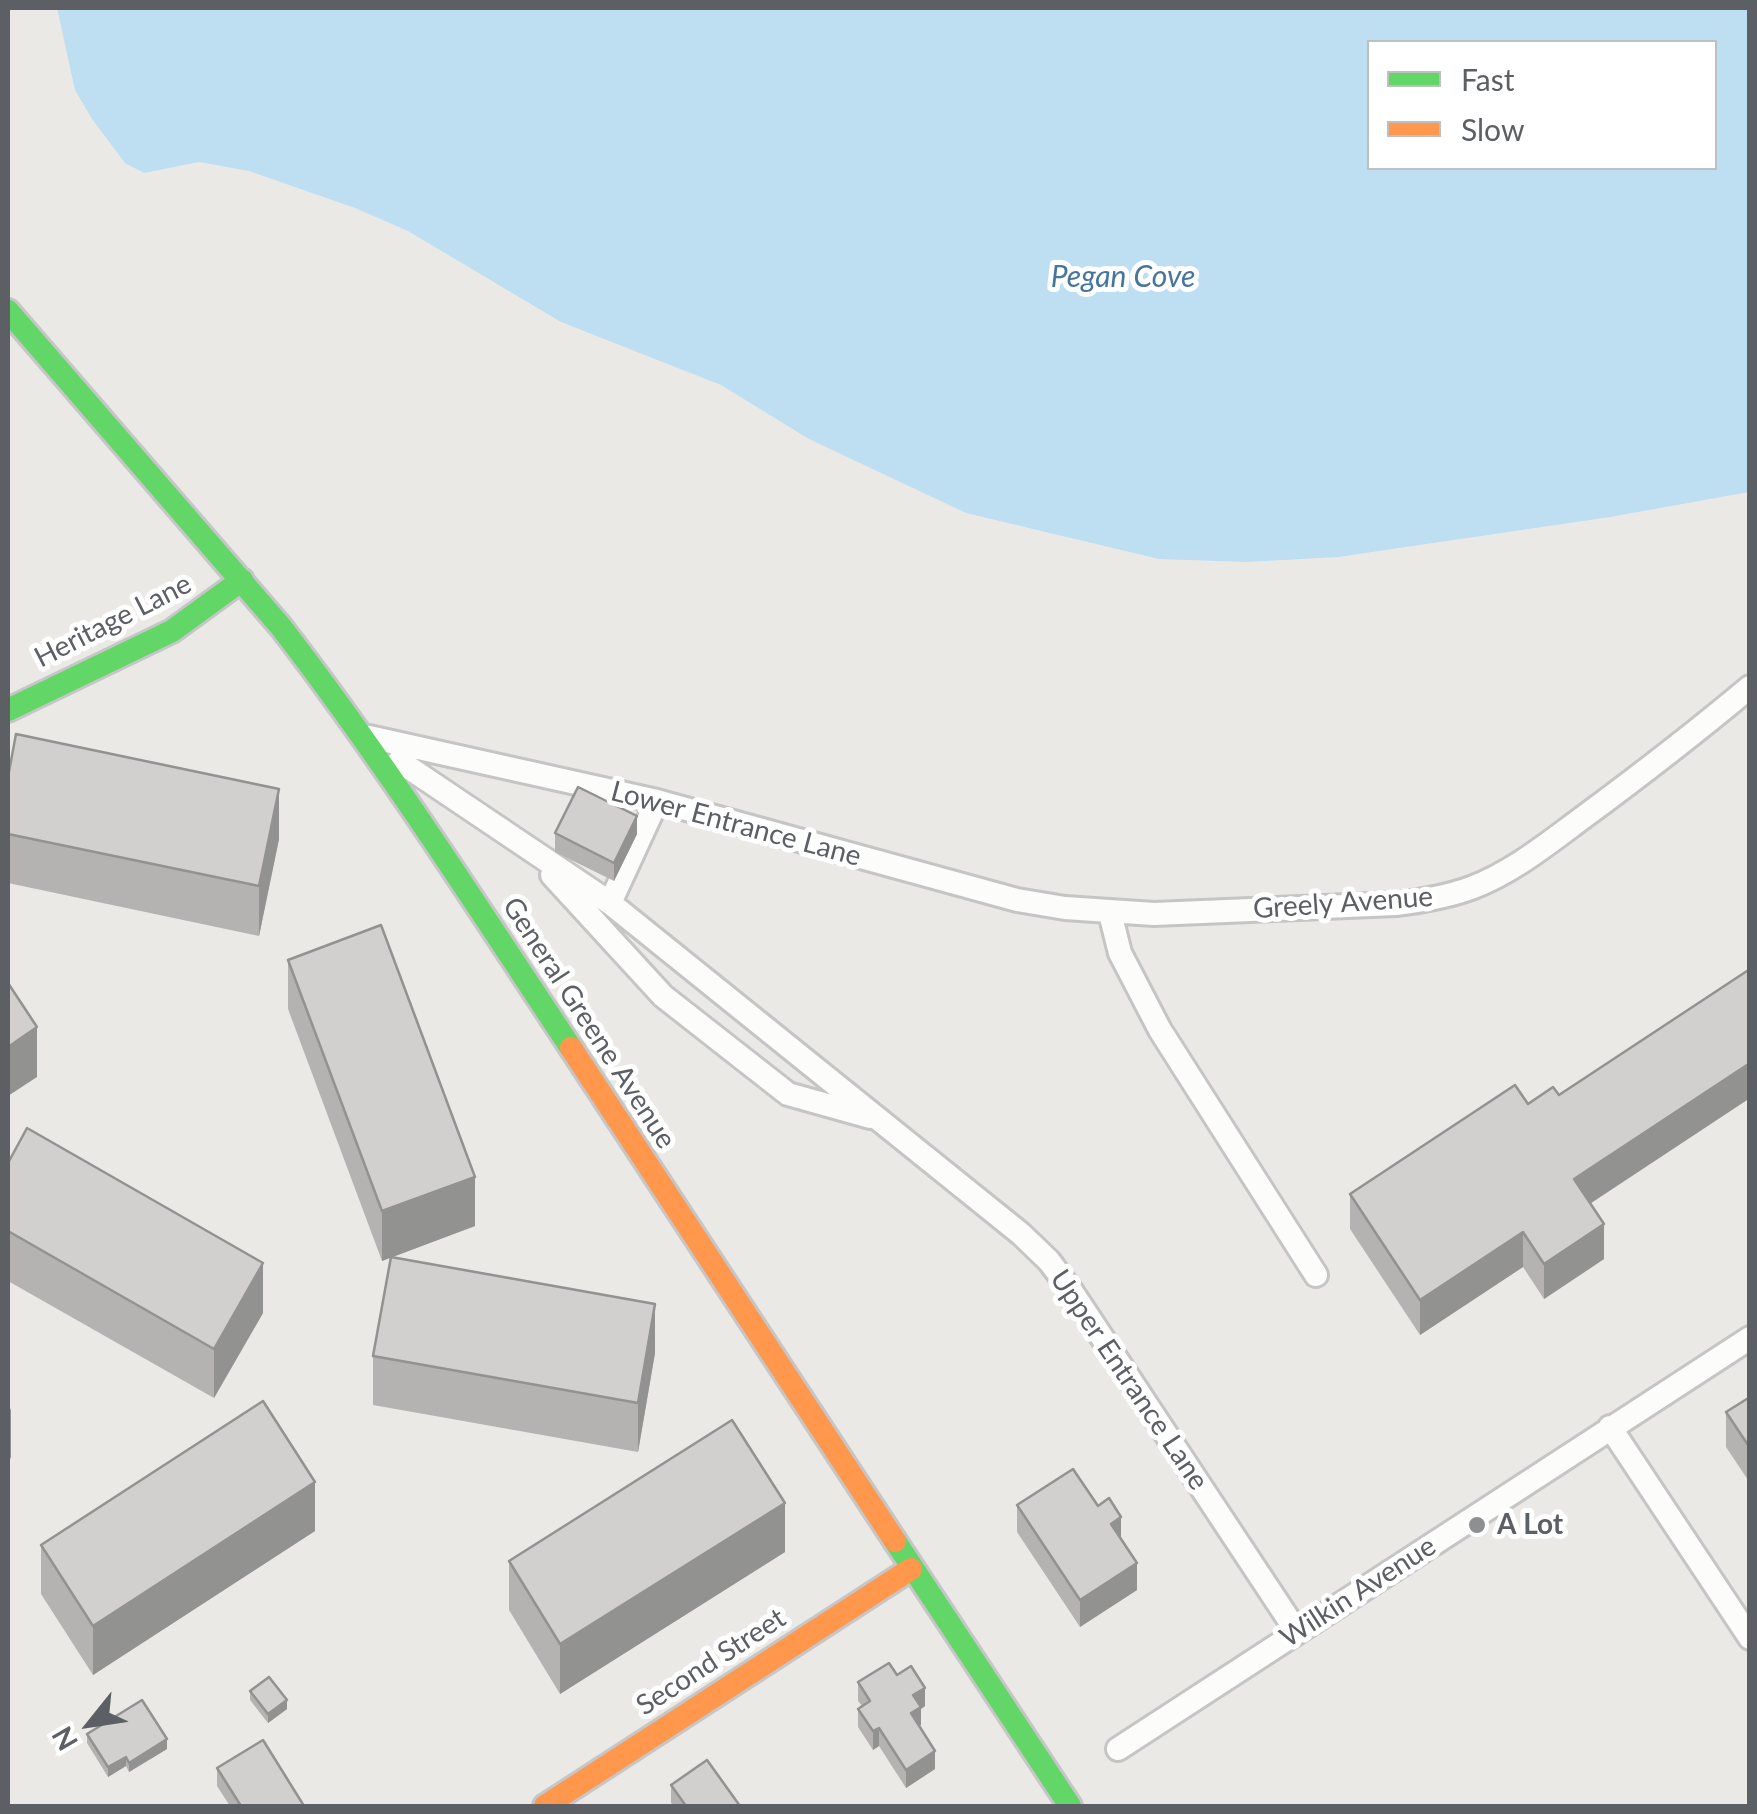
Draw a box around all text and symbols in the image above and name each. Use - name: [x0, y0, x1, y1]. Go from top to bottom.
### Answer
- legend: [1367, 40, 1717, 170]
- text: Fast: [1461, 61, 1515, 97]
- text: Slow: [1461, 111, 1524, 147]
- water label: Pegan Cove: [1051, 259, 1195, 295]
- street label: Heritage Lane: [29, 567, 197, 675]
- street label: Lower Entrance Lane: [607, 774, 865, 874]
- street label: Greely Avenue: [1252, 880, 1434, 926]
- street label: General Greene Avenue: [495, 891, 683, 1155]
- street label: Upper Entrance Lane: [1043, 1264, 1215, 1496]
- place label: A Lot: [1497, 1508, 1563, 1542]
- marker: A Lot: [1466, 1514, 1488, 1536]
- street label: Wilkin Avenue: [1274, 1529, 1442, 1655]
- street label: Second Street: [630, 1601, 792, 1723]
- north arrow: [40, 1674, 140, 1774]
- text: N: [44, 1721, 84, 1757]

